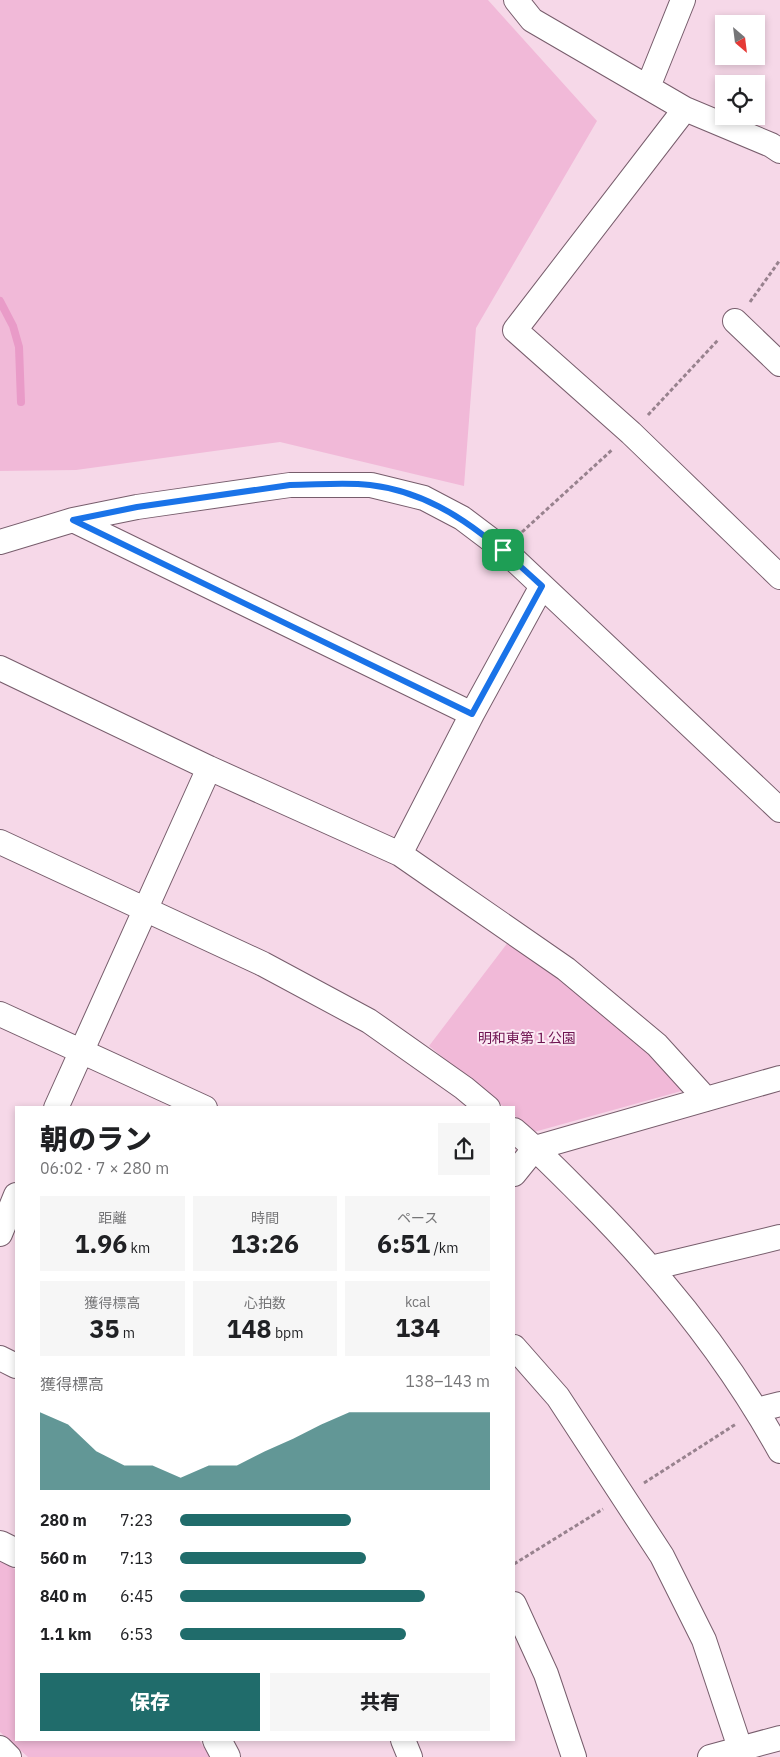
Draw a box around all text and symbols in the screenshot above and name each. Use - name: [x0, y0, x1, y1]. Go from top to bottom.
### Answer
- north arrow: [715, 15, 765, 65]
- map controls: [715, 15, 765, 125]
- button: locate: [715, 75, 765, 125]
- pin: [482, 529, 524, 571]
- icon: arrive: [489, 536, 517, 564]
- park label: 明和東第１公園: [478, 1029, 576, 1047]
- text: 朝のラン: [40, 1120, 152, 1157]
- button: share: [438, 1123, 490, 1175]
- text: 06:02 · 7 × 280 m: [40, 1158, 169, 1178]
- text: 距離: [98, 1209, 126, 1227]
- text: 時間: [251, 1209, 279, 1227]
- text: ペース: [397, 1209, 438, 1227]
- text: 1.96: [74, 1227, 127, 1260]
- text: 13:26: [231, 1227, 299, 1260]
- text: 6:51: [377, 1227, 430, 1260]
- text: km: [127, 1239, 150, 1257]
- text: /km: [430, 1239, 458, 1257]
- text: kcal: [405, 1293, 430, 1311]
- text: 獲得標高: [84, 1294, 140, 1312]
- text: 心拍数: [244, 1294, 286, 1312]
- text: 134: [395, 1311, 440, 1344]
- text: 35: [90, 1312, 120, 1345]
- text: 148: [227, 1312, 272, 1345]
- text: m: [120, 1324, 135, 1342]
- text: bpm: [272, 1324, 303, 1342]
- text: 138–143 m: [405, 1371, 490, 1391]
- text: 獲得標高: [40, 1374, 104, 1394]
- text: 280 m: [40, 1510, 87, 1530]
- text: 7:23: [120, 1510, 153, 1530]
- text: 560 m: [40, 1548, 87, 1568]
- text: 7:13: [120, 1548, 153, 1568]
- text: 840 m: [40, 1586, 87, 1606]
- text: 6:45: [120, 1586, 153, 1606]
- text: 1.1 km: [40, 1624, 91, 1644]
- text: 6:53: [120, 1624, 153, 1644]
- button: 保存: [40, 1673, 260, 1731]
- button: 共有: [270, 1673, 490, 1731]

